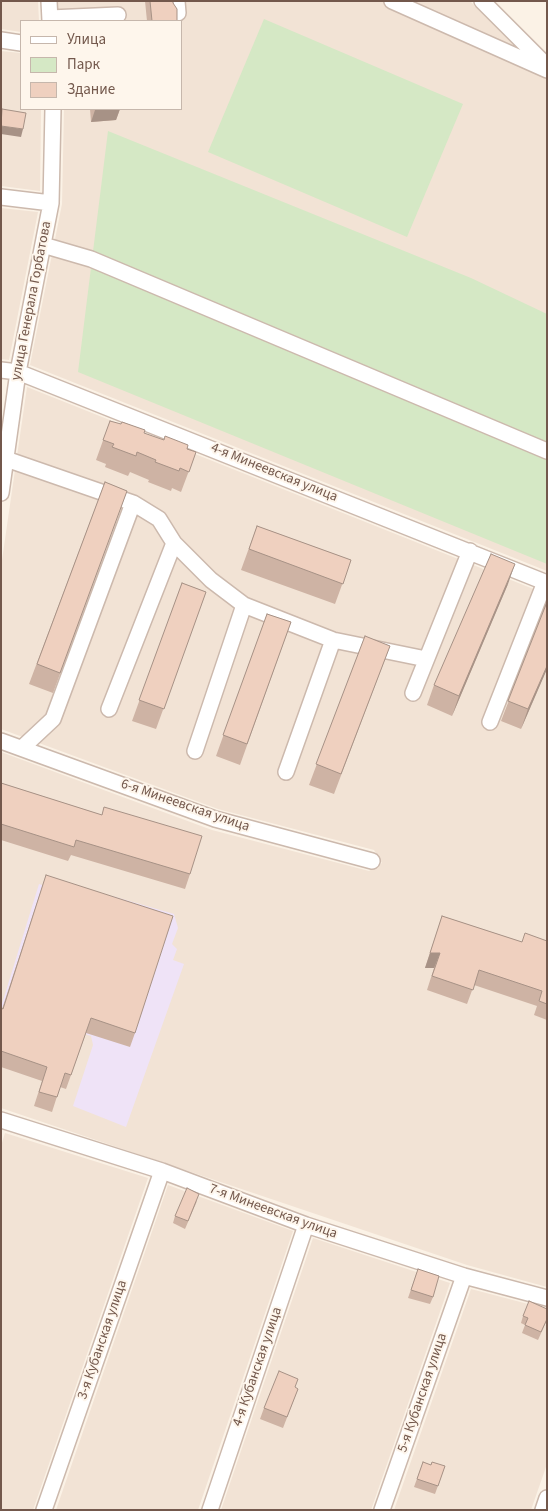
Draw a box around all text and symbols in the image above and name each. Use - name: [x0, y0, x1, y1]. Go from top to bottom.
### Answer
- legend: [20, 20, 182, 110]
- text: Улица: [67, 29, 106, 50]
- text: Парк: [67, 54, 100, 75]
- text: Здание: [67, 79, 115, 100]
- street label: улица Генерала Горбатова: [8, 220, 56, 382]
- street label: 4-я Минеевская улица: [208, 440, 340, 506]
- street label: 6-я Минеевская улица: [118, 776, 252, 836]
- street label: 7-я Минеевская улица: [207, 1181, 339, 1243]
- street label: 3-я Кубанская улица: [75, 1278, 131, 1402]
- street label: 4-я Кубанская улица: [230, 1305, 286, 1429]
- street label: 5-я Кубанская улица: [395, 1331, 451, 1455]

